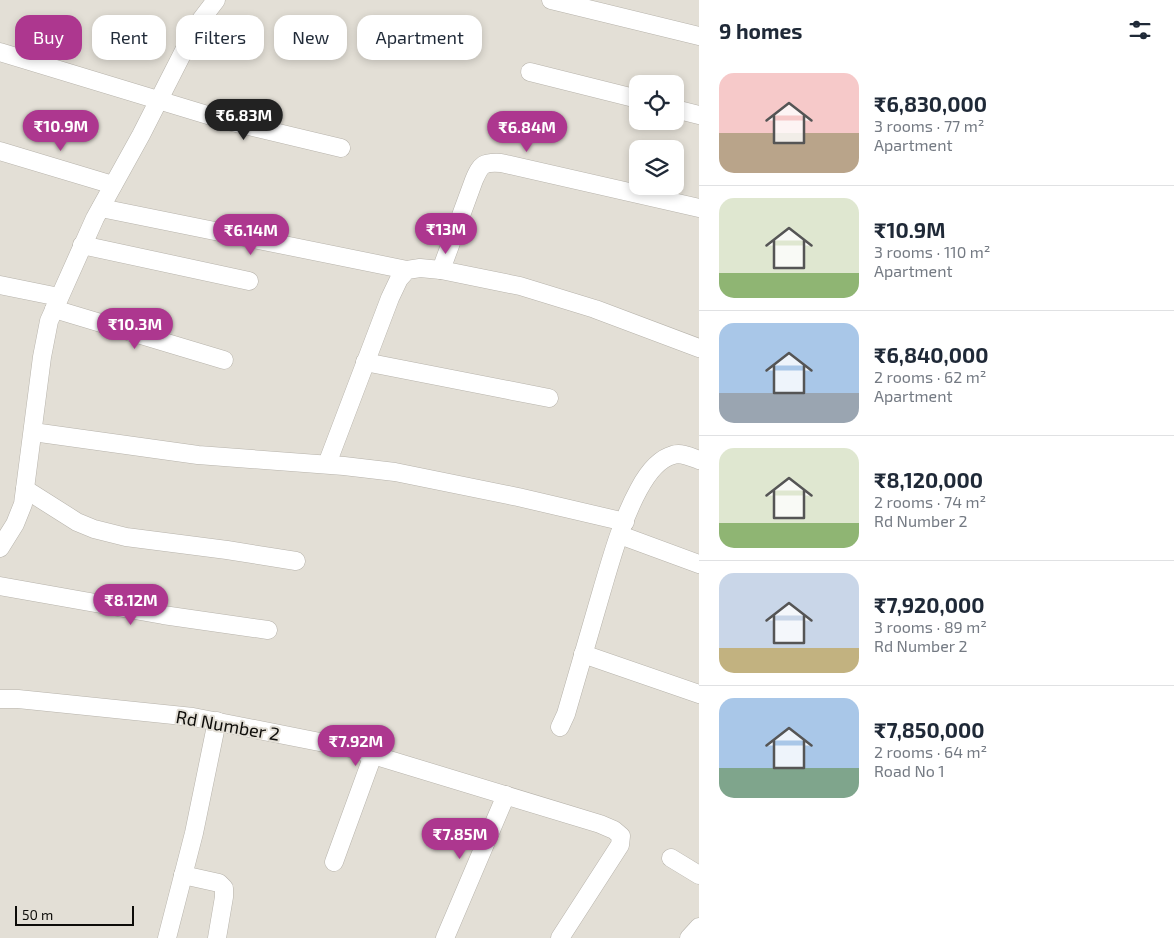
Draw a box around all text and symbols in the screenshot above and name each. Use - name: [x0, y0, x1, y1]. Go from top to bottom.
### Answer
- chip: Buy: [15, 15, 82, 60]
- chip: Rent: [92, 15, 166, 60]
- chip: Filters: [176, 15, 264, 60]
- chip: New: [274, 15, 347, 60]
- chip: Apartment: [357, 15, 482, 60]
- icon: filters: [1126, 16, 1154, 44]
- text: 9 homes: [719, 18, 802, 43]
- map controls: [629, 75, 684, 195]
- button: locate: [629, 75, 684, 130]
- text: ₹6,830,000: [874, 91, 987, 116]
- icon: home: [759, 93, 819, 153]
- pin: ₹6.83M: [203, 98, 285, 141]
- text: ₹6.83M: [216, 105, 272, 124]
- pin: ₹10.9M: [20, 110, 102, 152]
- pin: ₹6.84M: [486, 110, 568, 153]
- text: ₹10.9M: [34, 116, 88, 135]
- text: 3 rooms · 77 m²: [874, 116, 985, 135]
- text: ₹6.84M: [498, 117, 556, 136]
- text: Apartment: [874, 135, 953, 154]
- button: layers: [629, 140, 684, 195]
- pin: ₹13M: [416, 212, 476, 255]
- pin: ₹6.14M: [210, 214, 292, 256]
- text: ₹10.9M: [874, 217, 945, 242]
- icon: home: [759, 218, 819, 278]
- text: ₹13M: [426, 219, 466, 238]
- text: ₹6.14M: [224, 220, 278, 239]
- text: 3 rooms · 110 m²: [874, 242, 991, 261]
- text: Apartment: [874, 261, 953, 280]
- pin: ₹10.3M: [94, 308, 176, 350]
- text: ₹10.3M: [108, 314, 162, 333]
- text: ₹6,840,000: [874, 342, 988, 367]
- icon: home: [759, 343, 819, 403]
- text: 2 rooms · 62 m²: [874, 367, 986, 386]
- text: Apartment: [874, 386, 953, 405]
- text: ₹8,120,000: [874, 467, 983, 492]
- icon: home: [759, 468, 819, 528]
- text: 2 rooms · 74 m²: [874, 492, 986, 511]
- text: Rd Number 2: [874, 511, 967, 530]
- pin: ₹8.12M: [90, 584, 172, 626]
- text: ₹8.12M: [104, 590, 158, 609]
- text: ₹7,920,000: [874, 592, 984, 617]
- icon: home: [759, 593, 819, 653]
- text: 3 rooms · 89 m²: [874, 617, 987, 636]
- text: Rd Number 2: [874, 636, 967, 655]
- street label: Rd Number 2: [174, 705, 282, 745]
- text: ₹7,850,000: [874, 717, 984, 742]
- icon: home: [759, 718, 819, 778]
- pin: ₹7.92M: [315, 724, 397, 767]
- text: ₹7.92M: [329, 731, 383, 750]
- text: 2 rooms · 64 m²: [874, 742, 987, 761]
- text: Road No 1: [874, 761, 945, 780]
- pin: ₹7.85M: [419, 818, 501, 860]
- text: ₹7.85M: [433, 824, 487, 843]
- scale bar: [15, 903, 134, 926]
- text: 50 m: [22, 906, 53, 923]

